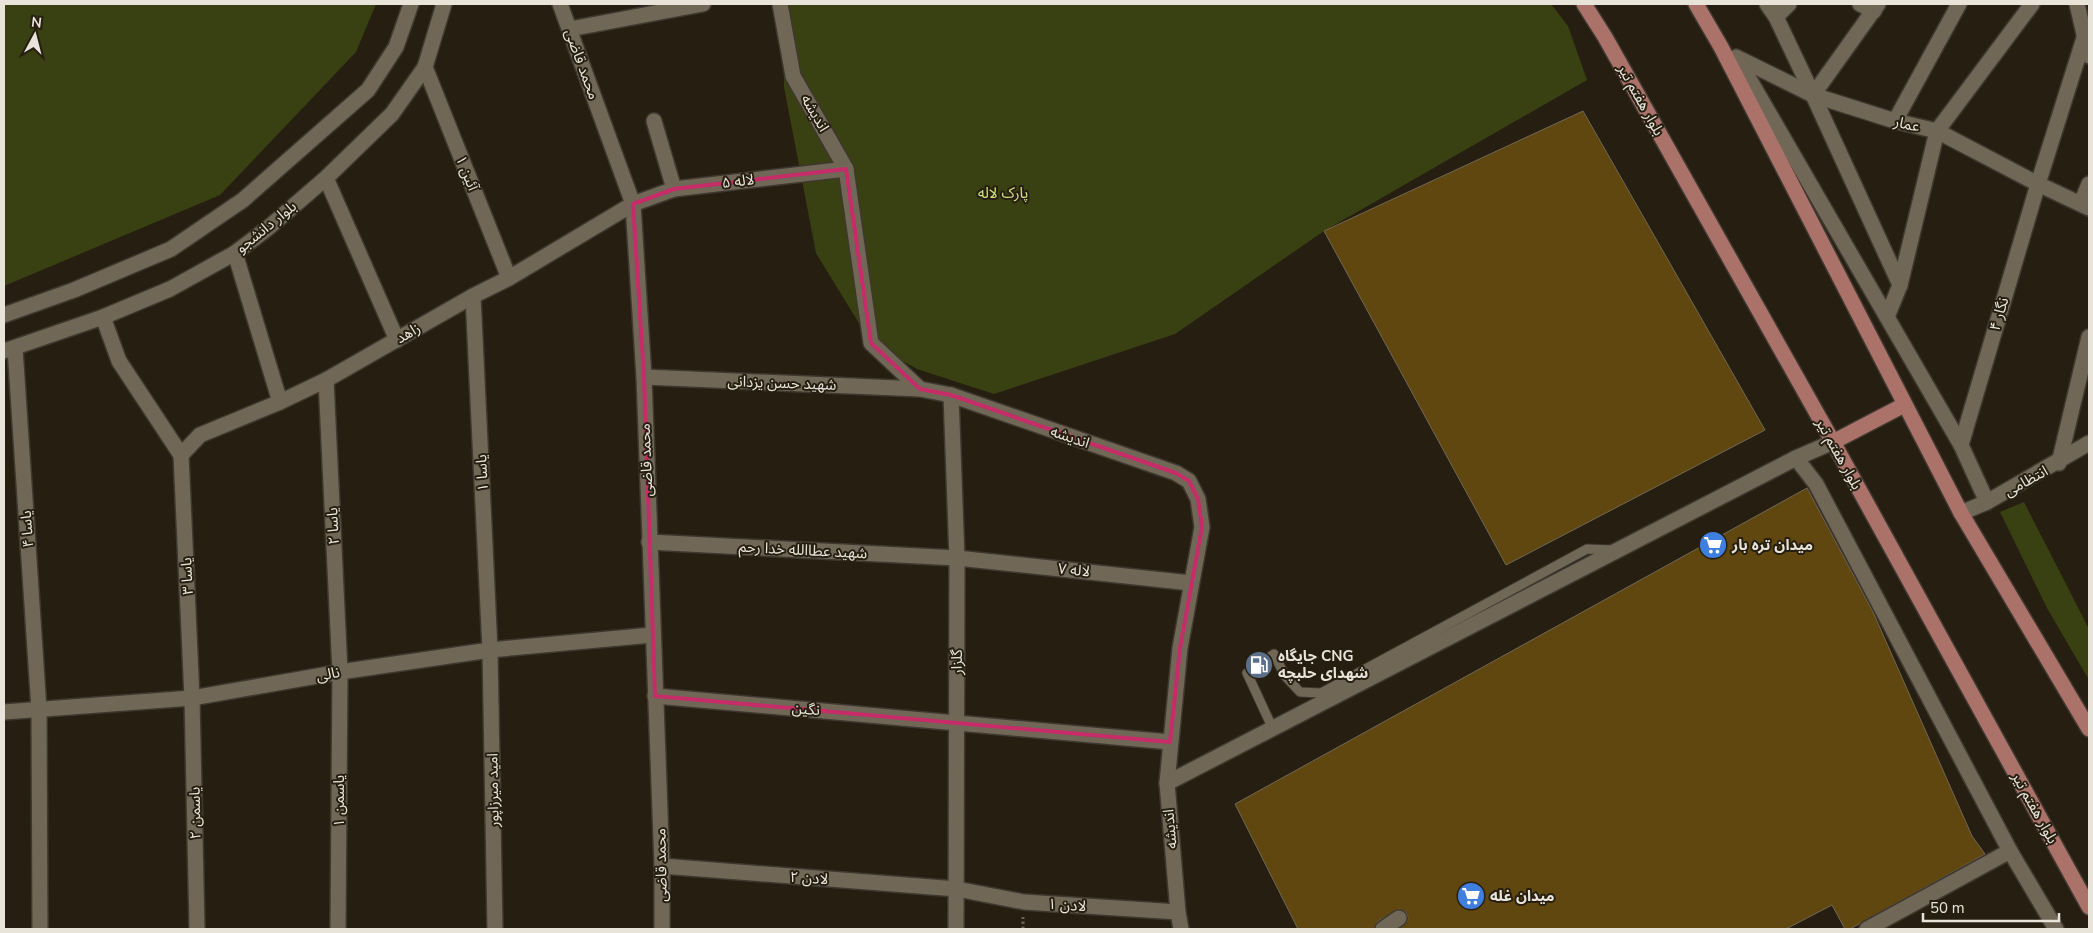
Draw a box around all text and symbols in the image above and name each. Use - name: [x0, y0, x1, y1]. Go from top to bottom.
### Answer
- north arrow: [10, 10, 60, 60]
- text: N: [30, 13, 43, 33]
- street label: محمد قاضی: [560, 26, 604, 102]
- street label: بلوار هفتم تیر: [1612, 60, 1669, 140]
- street label: اندیشه: [796, 91, 834, 135]
- street label: عمار: [1891, 111, 1922, 137]
- street label: آئین ۱: [451, 152, 483, 194]
- street label: لاله ۵: [721, 169, 755, 193]
- park label: پارک لاله: [978, 183, 1028, 203]
- street label: بلوار دانشجو: [231, 196, 301, 258]
- street label: نگار ۴: [1985, 295, 2013, 333]
- street label: زاهد: [392, 318, 424, 348]
- street label: شهید حسن یزدانی: [727, 371, 837, 395]
- street label: بلوار هفتم تیر: [1810, 414, 1867, 494]
- street label: اندیشه: [1048, 421, 1092, 453]
- street label: محمد قاضی: [635, 423, 657, 497]
- street label: یاسا ۱: [471, 454, 493, 492]
- street label: انتظامی: [2001, 461, 2051, 501]
- street label: یاسا ۲: [322, 507, 344, 545]
- street label: یاسا ۴: [16, 510, 38, 548]
- supermarket icon: میدان تره بار: [1698, 530, 1728, 560]
- place label: میدان تره بار: [1731, 535, 1813, 555]
- street label: شهید عطاالله خدا رحم: [738, 537, 868, 564]
- street label: یاسا ۳: [176, 557, 198, 595]
- street label: لاله ۷: [1057, 558, 1091, 582]
- place label: جایگاه CNG شهدای حلبچه: [1278, 646, 1368, 683]
- street label: گلزار: [947, 649, 967, 676]
- fuel station icon: جایگاه CNG شهدای حلبچه: [1244, 650, 1274, 680]
- street label: نالی: [315, 662, 341, 686]
- street label: نگین: [791, 698, 821, 720]
- street label: امید میرزاپور: [482, 753, 504, 828]
- street label: بلوار هفتم تیر: [2006, 768, 2063, 848]
- street label: یاسمن ۱: [329, 775, 349, 827]
- street label: یاسمن ۲: [185, 786, 205, 840]
- street label: اندیشه: [1158, 808, 1182, 850]
- street label: محمد قاضی: [650, 828, 672, 902]
- street label: لادن ۲: [789, 867, 829, 889]
- supermarket icon: میدان غله: [1456, 881, 1486, 911]
- place label: میدان غله: [1490, 886, 1555, 906]
- scale bar: [1923, 890, 2059, 922]
- street label: لادن ۱: [1047, 894, 1087, 916]
- text: 50 m: [1930, 898, 1965, 918]

